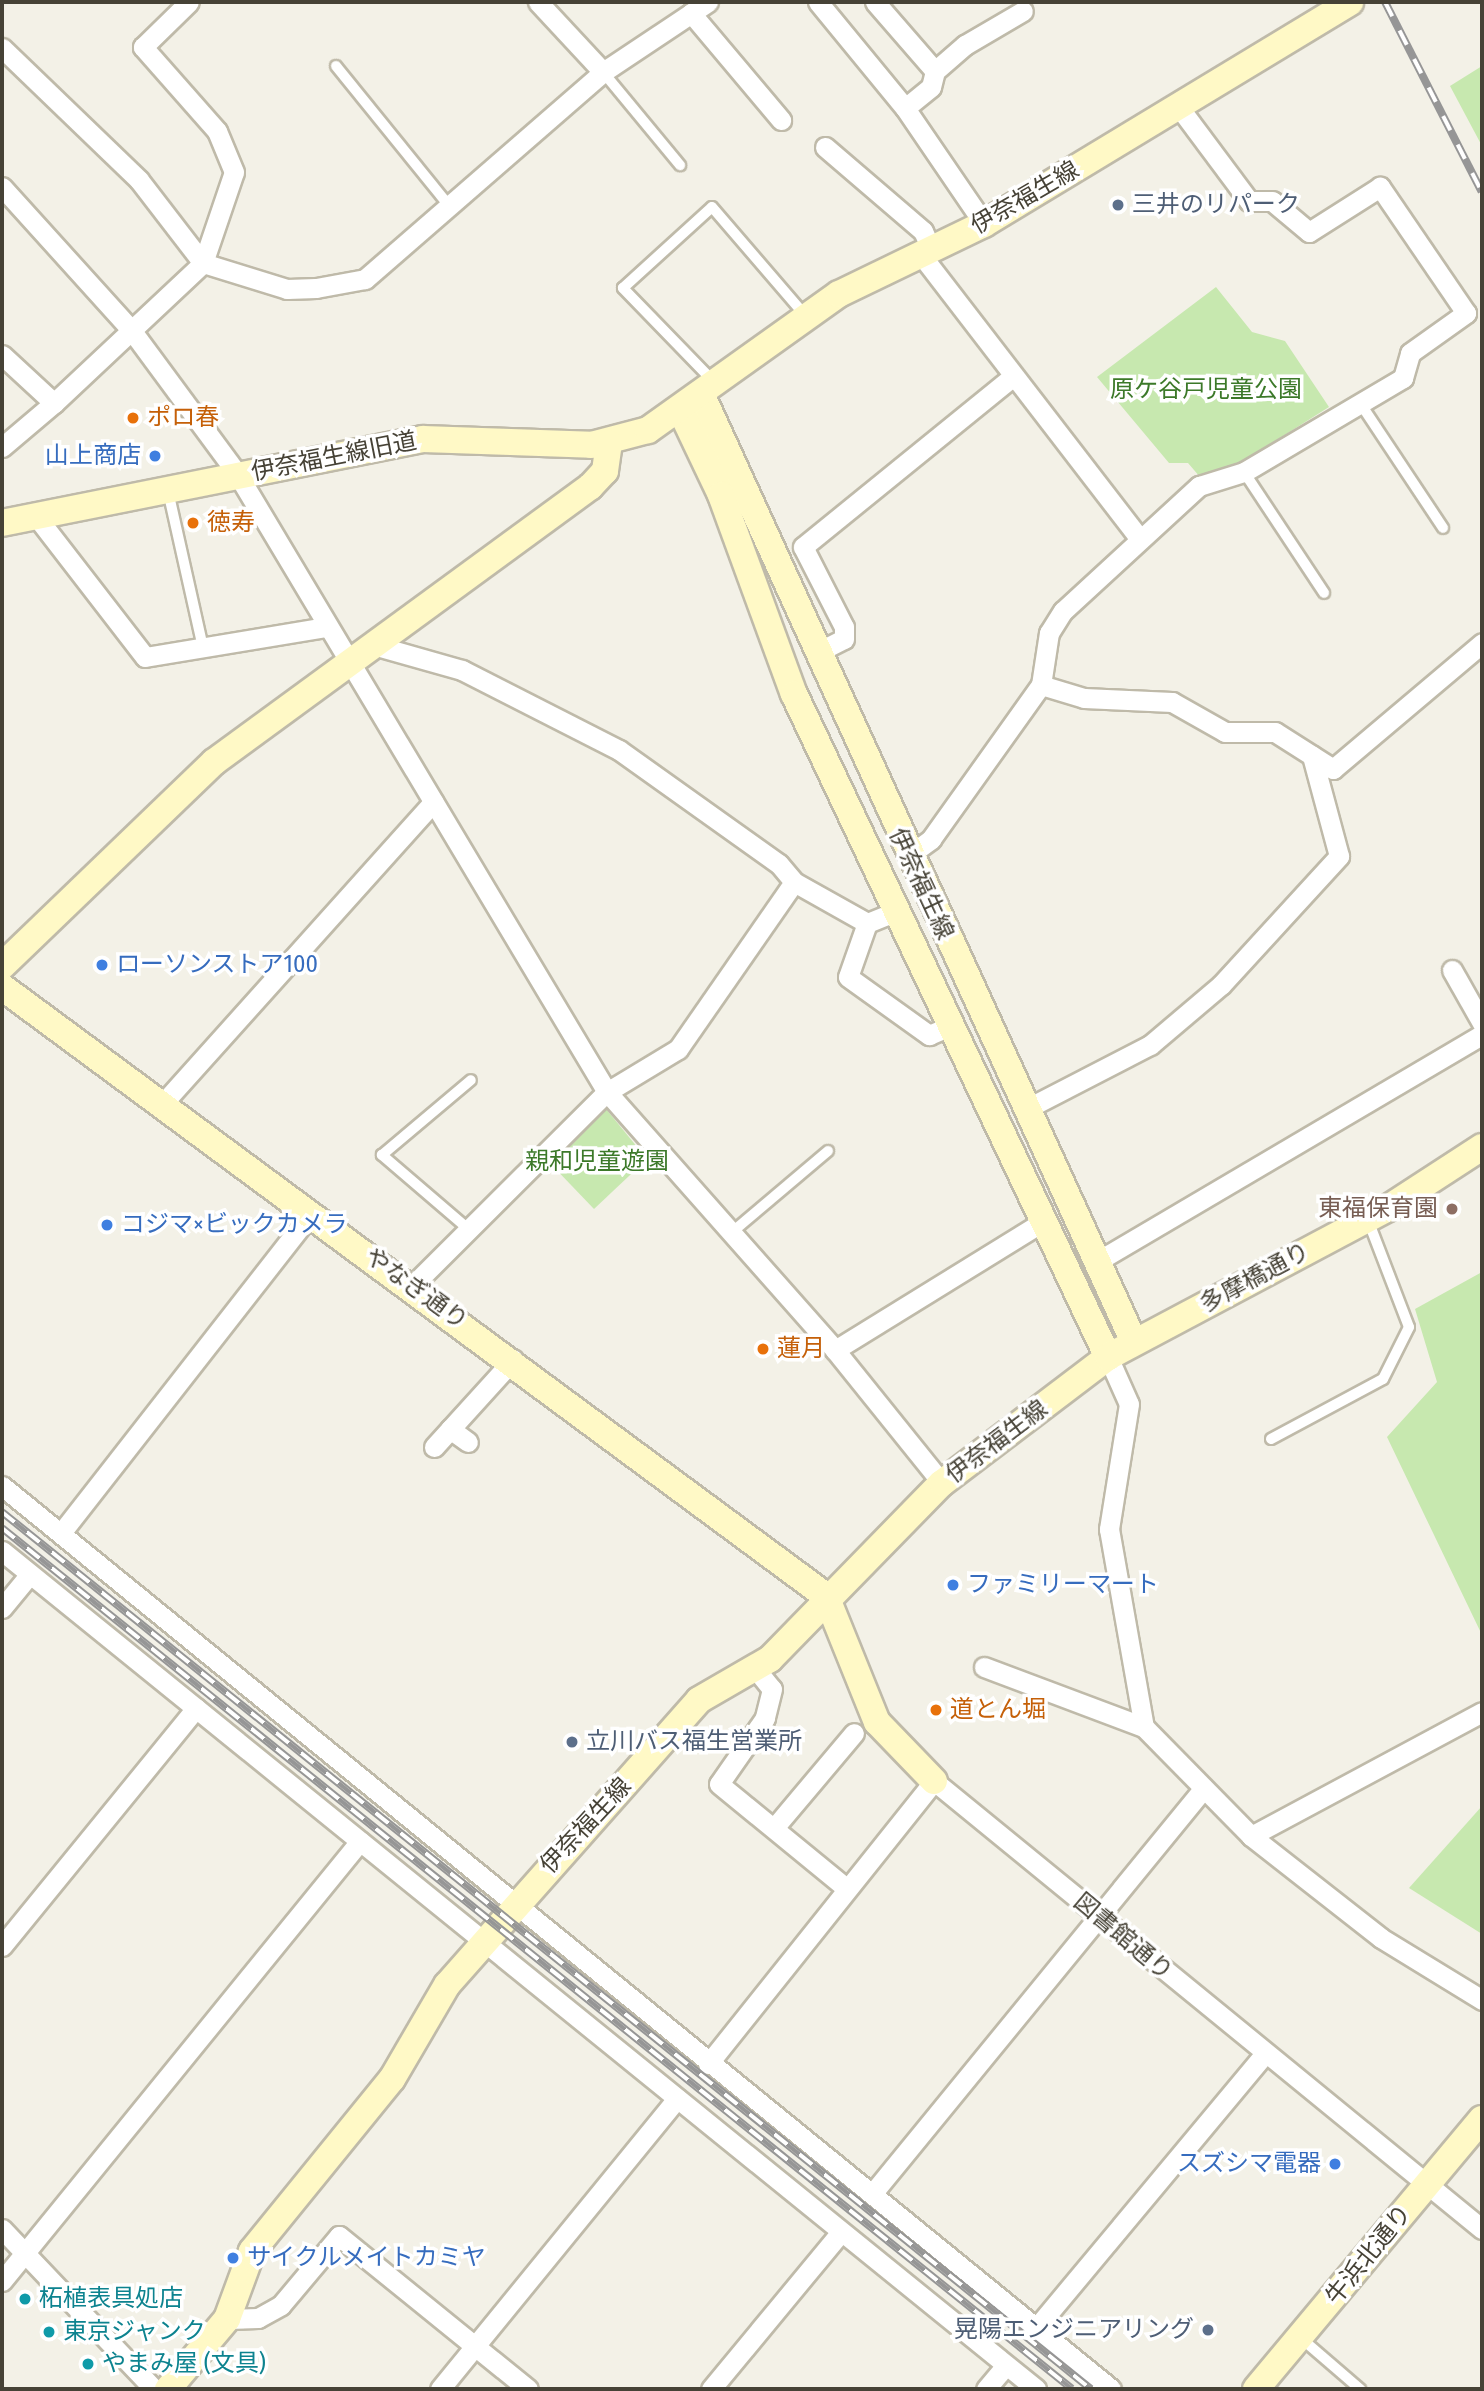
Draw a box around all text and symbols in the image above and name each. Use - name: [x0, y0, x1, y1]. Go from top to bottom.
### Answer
- street label: 伊奈福生線: [966, 156, 1084, 240]
- place label: 三井のリパーク: [1132, 191, 1300, 219]
- marker: 三井のリパーク: [1110, 197, 1126, 213]
- park label: 原ケ谷戸児童公園: [1110, 376, 1302, 404]
- place label: ポロ春: [147, 404, 219, 432]
- marker: ポロ春: [125, 410, 141, 426]
- street label: 伊奈福生線旧道: [249, 427, 419, 487]
- place label: 山上商店: [45, 442, 141, 470]
- marker: 山上商店: [147, 448, 163, 464]
- place label: 徳寿: [207, 509, 255, 537]
- marker: 徳寿: [185, 515, 201, 531]
- street label: 伊奈福生線: [883, 824, 959, 944]
- place label: ローソンストア100: [116, 951, 318, 979]
- marker: ローソンストア100: [94, 957, 110, 973]
- park label: 親和児童遊園: [525, 1148, 669, 1176]
- place label: 東福保育園: [1318, 1195, 1438, 1223]
- marker: 東福保育園: [1444, 1201, 1460, 1217]
- place label: コジマ×ビックカメラ: [121, 1211, 348, 1239]
- marker: コジマ×ビックカメラ: [99, 1217, 115, 1233]
- street label: 多摩橋通り: [1195, 1237, 1315, 1319]
- street label: やなぎ通り: [359, 1242, 473, 1336]
- place label: 蓮月: [777, 1335, 825, 1363]
- marker: 蓮月: [755, 1341, 771, 1357]
- street label: 伊奈福生線: [940, 1394, 1054, 1490]
- place label: ファミリーマート: [967, 1571, 1159, 1599]
- marker: ファミリーマート: [945, 1577, 961, 1593]
- place label: 道とん堀: [950, 1696, 1046, 1724]
- marker: 道とん堀: [928, 1702, 944, 1718]
- place label: 立川バス福生営業所: [586, 1728, 802, 1756]
- marker: 立川バス福生営業所: [564, 1734, 580, 1750]
- street label: 伊奈福生線: [535, 1772, 637, 1880]
- street label: 図書館通り: [1068, 1887, 1178, 1987]
- place label: スズシマ電器: [1177, 2150, 1321, 2178]
- marker: スズシマ電器: [1327, 2156, 1343, 2172]
- street label: 牛浜北通り: [1320, 2199, 1418, 2311]
- place label: サイクルメイトカミヤ: [247, 2244, 487, 2272]
- marker: サイクルメイトカミヤ: [225, 2250, 241, 2266]
- place label: 柘植表具処店: [39, 2285, 183, 2313]
- marker: 柘植表具処店: [17, 2291, 33, 2307]
- place label: 晃陽エンジニアリング: [954, 2316, 1194, 2344]
- place label: 東京ジャンク: [63, 2318, 207, 2346]
- marker: 晃陽エンジニアリング: [1200, 2322, 1216, 2338]
- marker: 東京ジャンク: [41, 2324, 57, 2340]
- place label: やまみ屋 (文具): [102, 2350, 266, 2378]
- marker: やまみ屋 (文具): [80, 2356, 96, 2372]

